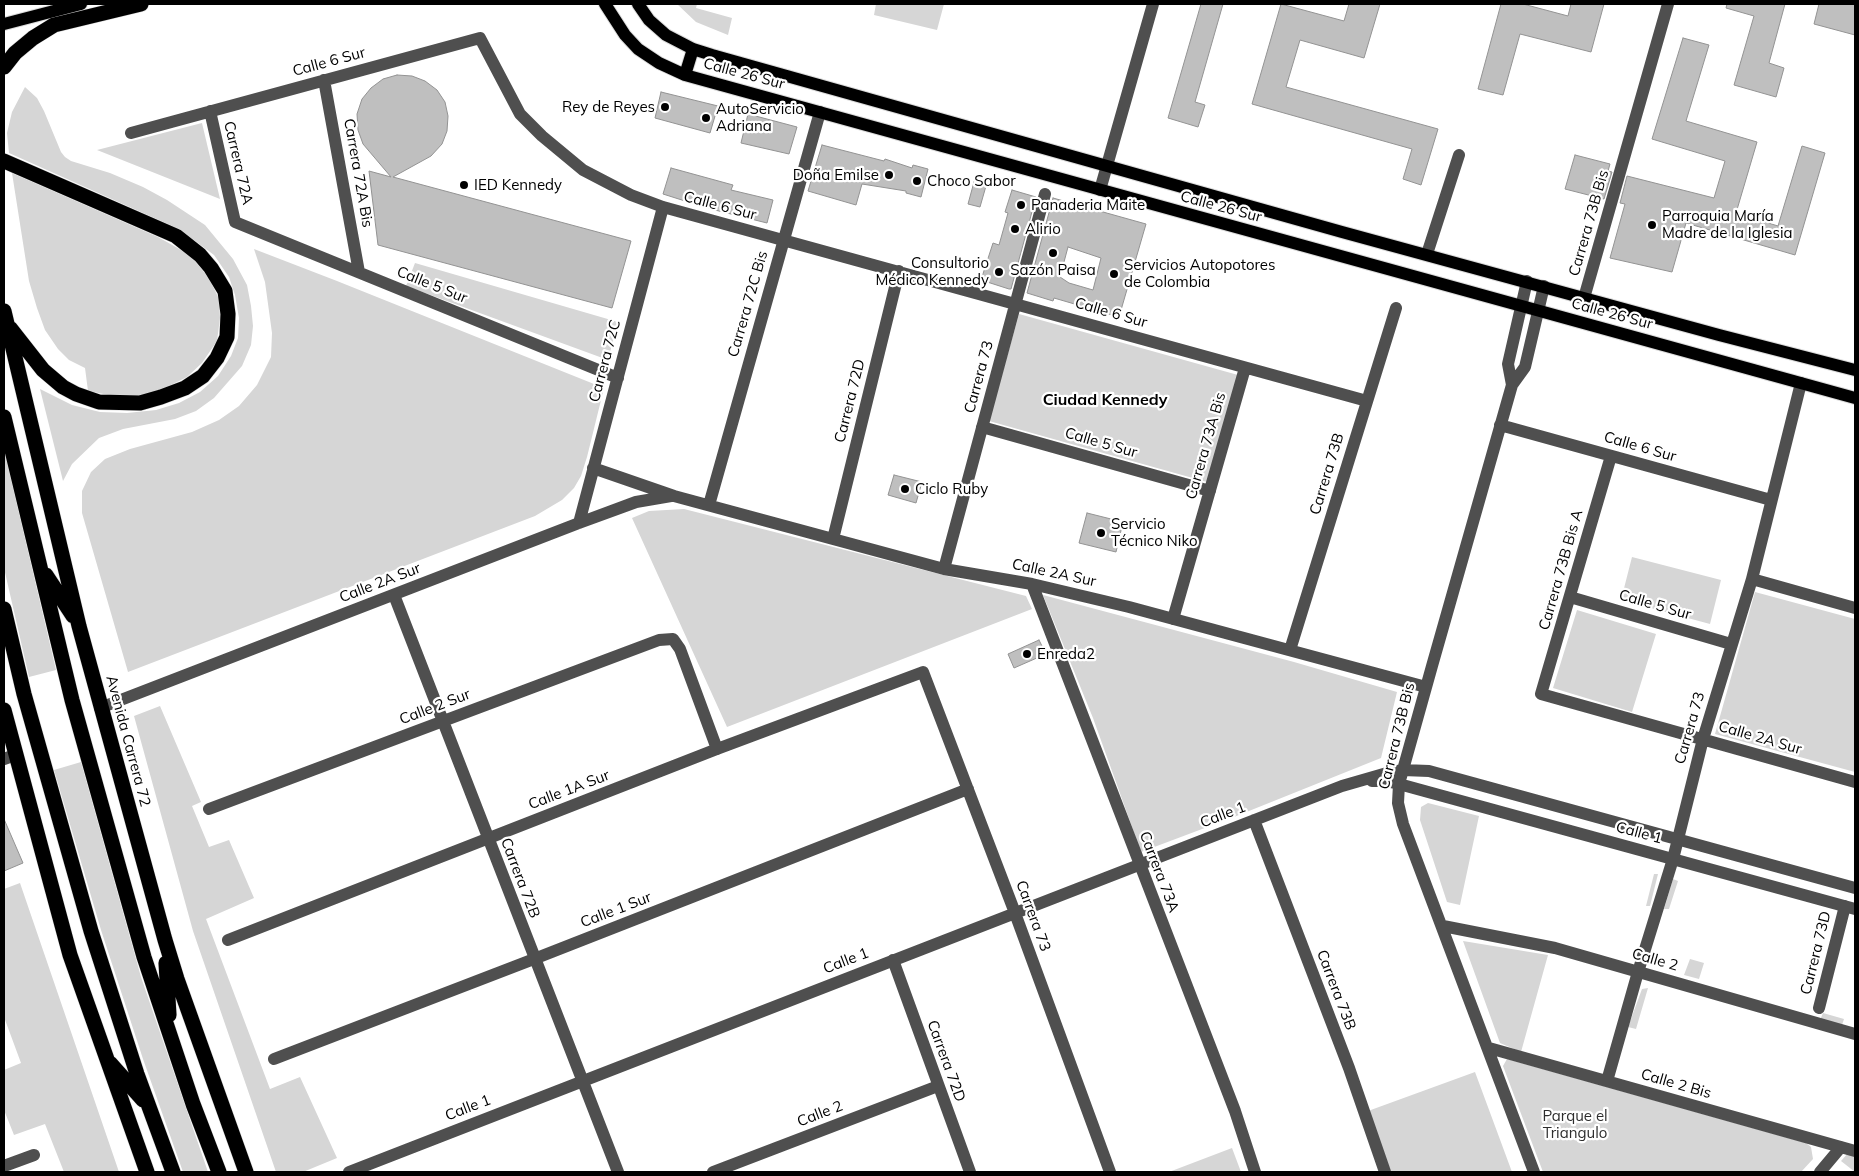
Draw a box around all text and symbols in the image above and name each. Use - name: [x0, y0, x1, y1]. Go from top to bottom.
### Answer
- street label: Calle 6 Sur: [291, 44, 367, 80]
- street label: Calle 26 Sur: [701, 54, 787, 94]
- place label: Rey de Reyes: [562, 98, 655, 116]
- place label: AutoServicio Adriana: [716, 100, 804, 135]
- marker: Rey de Reyes: [659, 101, 671, 113]
- marker: AutoServicio Adriana: [700, 112, 712, 124]
- street label: Carrera 72A Bis: [340, 117, 376, 229]
- street label: Carrera 72A: [220, 119, 256, 207]
- place label: Doña Emilse: [793, 166, 879, 184]
- street label: Carrera 73B Bis: [1565, 168, 1613, 278]
- marker: Doña Emilse: [883, 169, 895, 181]
- place label: Choco Sabor: [927, 172, 1016, 190]
- marker: Choco Sabor: [911, 175, 923, 187]
- place label: IED Kennedy: [474, 176, 562, 194]
- marker: IED Kennedy: [458, 179, 470, 191]
- street label: Calle 26 Sur: [1178, 187, 1264, 227]
- street label: Calle 6 Sur: [682, 188, 758, 224]
- place label: Panaderia Maite: [1031, 196, 1145, 214]
- marker: Panaderia Maite: [1015, 199, 1027, 211]
- place label: Parroquia María Madre de la Iglesia: [1662, 207, 1793, 242]
- marker: Parroquia María Madre de la Iglesia: [1646, 219, 1658, 231]
- place label: Alirio: [1025, 220, 1061, 238]
- marker: Alirio: [1009, 223, 1021, 235]
- marker: Sazón Paisa: [1047, 247, 1059, 259]
- street label: Carrera 72C Bis: [724, 249, 772, 359]
- place label: Consultorio Médico Kennedy: [875, 254, 989, 289]
- place label: Servicios Autopotores de Colombia: [1124, 256, 1275, 291]
- place label: Sazón Paisa: [1010, 261, 1096, 279]
- street label: Calle 5 Sur: [394, 263, 470, 307]
- marker: Consultorio Médico Kennedy: [993, 266, 1005, 278]
- marker: Servicios Autopotores de Colombia: [1108, 268, 1120, 280]
- street label: Calle 6 Sur: [1073, 294, 1149, 332]
- street label: Calle 26 Sur: [1569, 294, 1655, 334]
- street label: Carrera 72C: [585, 318, 625, 404]
- street label: Carrera 73: [961, 339, 997, 415]
- street label: Carrera 72D: [831, 357, 869, 445]
- district label: Ciudad Kennedy: [1043, 390, 1167, 410]
- street label: Carrera 73A Bis: [1182, 390, 1230, 502]
- street label: Calle 5 Sur: [1063, 424, 1139, 462]
- street label: Calle 6 Sur: [1602, 428, 1678, 466]
- street label: Carrera 73B: [1306, 431, 1348, 517]
- place label: Ciclo Ruby: [915, 480, 988, 498]
- marker: Ciclo Ruby: [899, 483, 911, 495]
- street label: Carrera 73B Bis A: [1535, 508, 1587, 632]
- place label: Servicio Técnico Niko: [1111, 515, 1197, 550]
- marker: Servicio Técnico Niko: [1095, 527, 1107, 539]
- street label: Calle 2A Sur: [1010, 555, 1098, 591]
- street label: Calle 2A Sur: [337, 559, 423, 607]
- street label: Calle 5 Sur: [1617, 586, 1693, 624]
- place label: Enreda2: [1037, 645, 1095, 663]
- marker: Enreda2: [1021, 648, 1033, 660]
- street label: Avenida Carrera 72: [102, 673, 154, 809]
- street label: Carrera 73B Bis: [1375, 681, 1419, 791]
- street label: Calle 2 Sur: [397, 685, 473, 729]
- street label: Carrera 73: [1671, 690, 1709, 766]
- street label: Calle 2A Sur: [1716, 718, 1804, 758]
- street label: Calle 1A Sur: [526, 766, 612, 814]
- street label: Calle 1: [1198, 798, 1248, 832]
- street label: Calle 1: [1614, 818, 1664, 848]
- street label: Carrera 73A: [1135, 829, 1183, 915]
- street label: Carrera 72B: [496, 835, 544, 921]
- street label: Carrera 73: [1012, 878, 1054, 954]
- street label: Calle 1 Sur: [578, 888, 654, 932]
- street label: Carrera 73D: [1797, 909, 1835, 997]
- street label: Calle 1: [821, 944, 871, 978]
- street label: Calle 2: [1630, 945, 1680, 975]
- street label: Carrera 73B: [1312, 947, 1360, 1033]
- street label: Carrera 72D: [923, 1018, 969, 1104]
- street label: Calle 2 Bis: [1639, 1065, 1713, 1103]
- street label: Calle 1: [443, 1091, 493, 1125]
- street label: Calle 2: [795, 1097, 845, 1131]
- park label: Parque el Triangulo: [1542, 1107, 1608, 1142]

